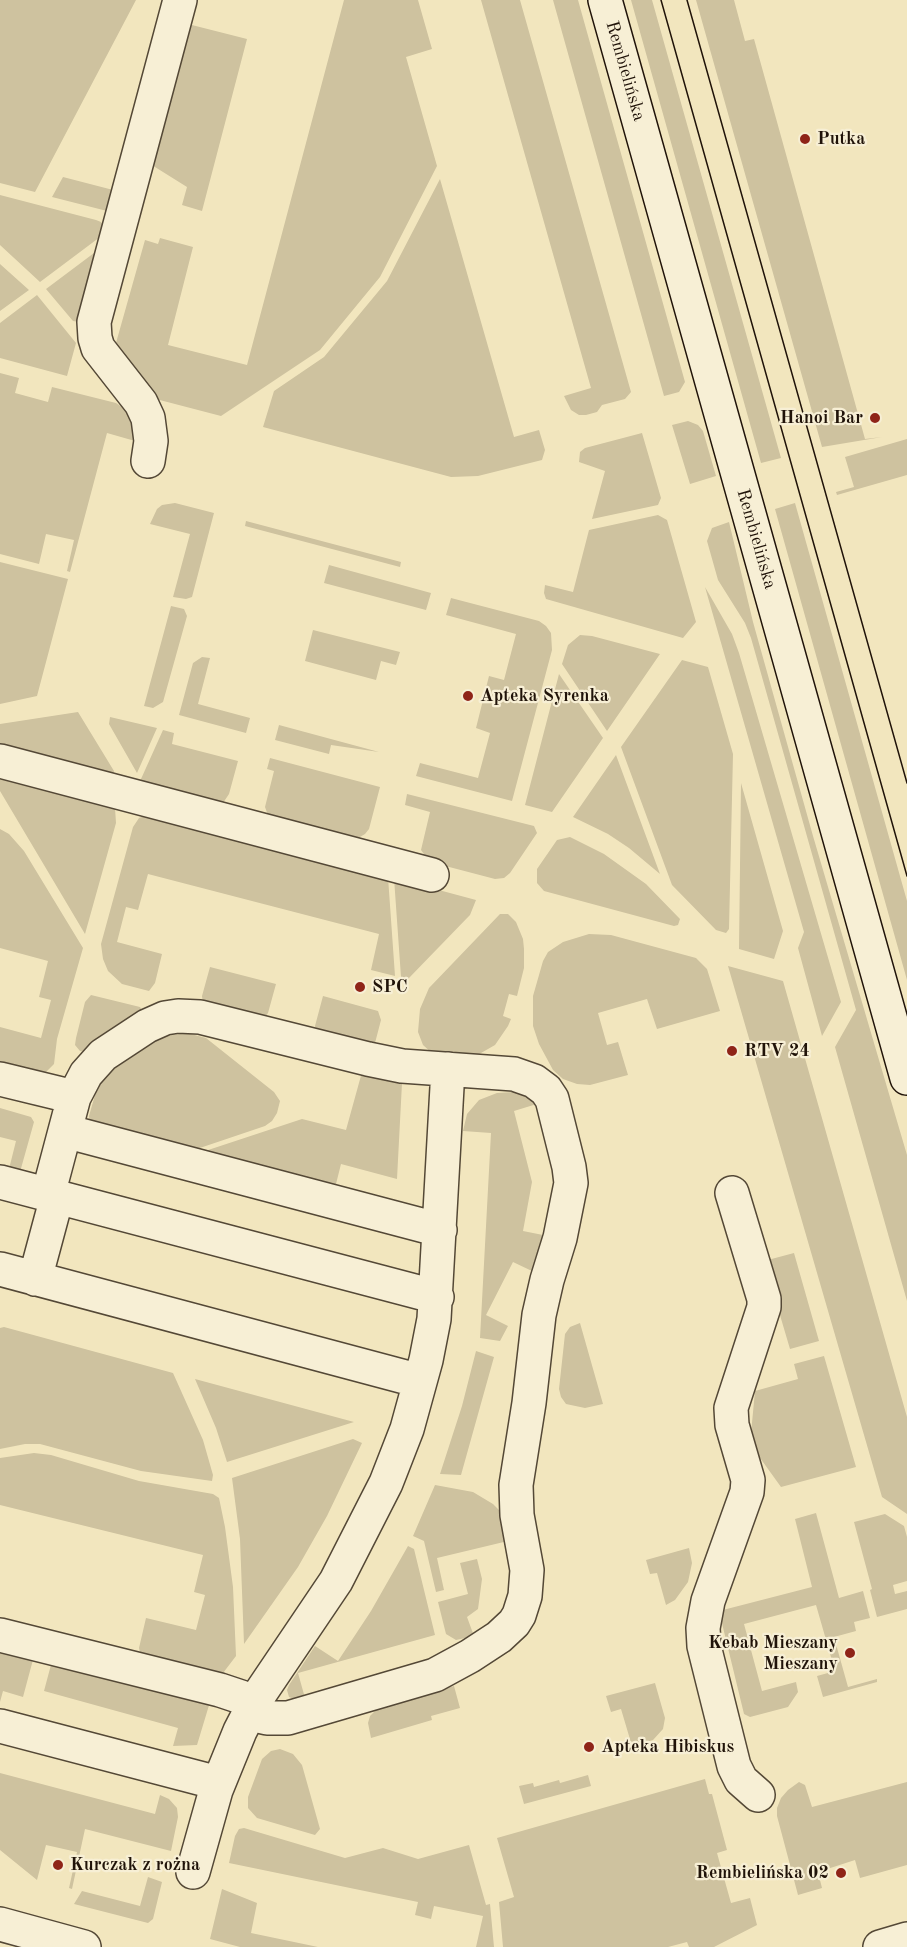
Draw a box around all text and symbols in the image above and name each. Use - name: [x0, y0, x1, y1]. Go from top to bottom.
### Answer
- street label: Rembielińska: [600, 18, 650, 124]
- place label: Putka: [817, 128, 865, 150]
- marker: Putka: [798, 132, 812, 146]
- place label: Hanoi Bar: [780, 407, 863, 429]
- marker: Hanoi Bar: [868, 411, 882, 425]
- street label: Rembielińska: [731, 486, 781, 592]
- place label: Apteka Syrenka: [480, 685, 609, 707]
- marker: Apteka Syrenka: [461, 689, 475, 703]
- place label: SPC: [372, 976, 408, 998]
- marker: SPC: [353, 980, 367, 994]
- place label: RTV 24: [744, 1040, 810, 1062]
- marker: RTV 24: [725, 1044, 739, 1058]
- place label: Kebab Mieszany Mieszany: [708, 1632, 838, 1674]
- marker: Kebab Mieszany Mieszany: [843, 1646, 857, 1660]
- place label: Apteka Hibiskus: [601, 1736, 734, 1758]
- marker: Apteka Hibiskus: [582, 1740, 596, 1754]
- place label: Kurczak z rożna: [70, 1854, 200, 1876]
- marker: Kurczak z rożna: [51, 1858, 65, 1872]
- place label: Rembielińska 02: [696, 1862, 829, 1884]
- marker: Rembielińska 02: [834, 1866, 848, 1880]

